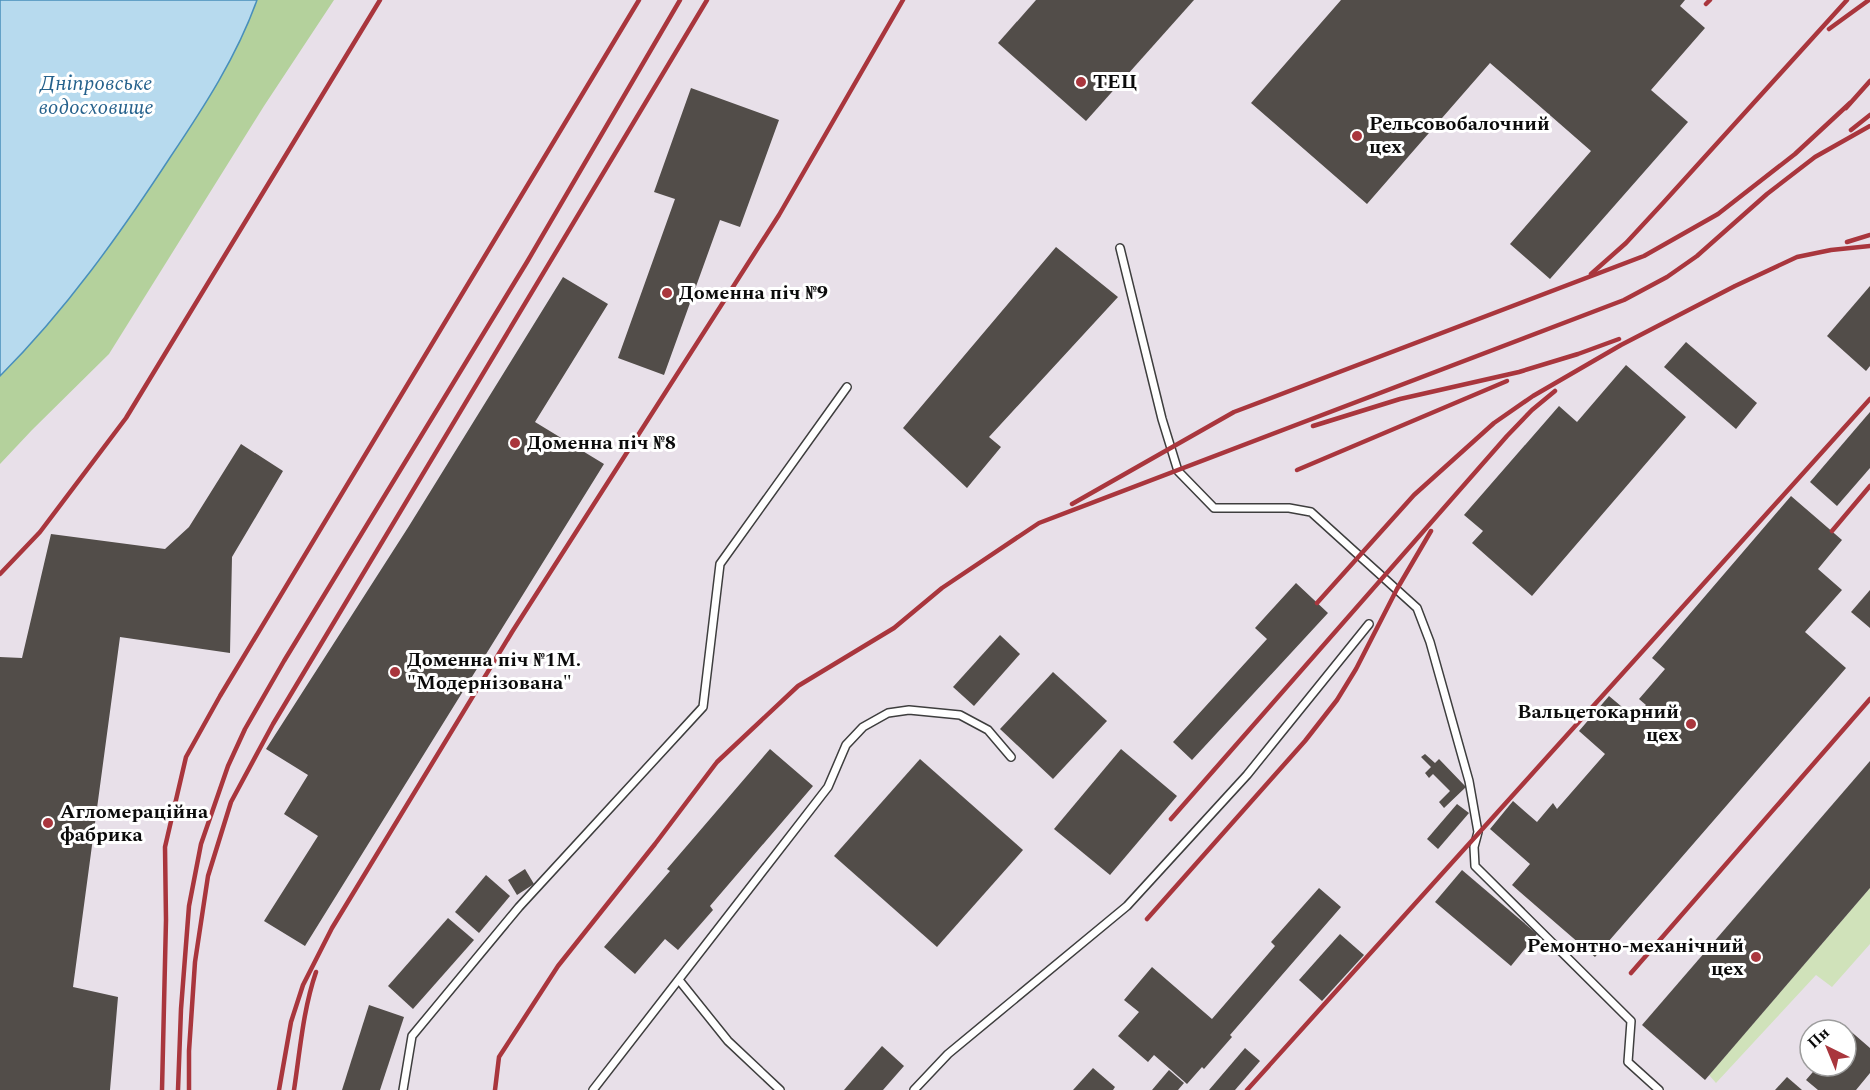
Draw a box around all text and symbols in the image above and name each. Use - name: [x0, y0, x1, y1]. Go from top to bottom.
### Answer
- place label: ТЕЦ: [1093, 67, 1137, 97]
- water label: Дніпровське водосховище: [38, 68, 154, 124]
- marker: ТЕЦ: [1074, 75, 1088, 89]
- place label: Рельсовобалочний цех: [1369, 109, 1550, 162]
- marker: Рельсовобалочний цех: [1350, 129, 1364, 143]
- place label: Доменна піч №9: [679, 278, 828, 308]
- marker: Доменна піч №9: [660, 286, 674, 300]
- place label: Доменна піч №8: [527, 428, 676, 458]
- marker: Доменна піч №8: [508, 436, 522, 450]
- place label: Доменна піч №1М. "Модернізована": [407, 645, 581, 698]
- marker: Доменна піч №1М. "Модернізована": [388, 665, 402, 679]
- place label: Вальцетокарний цех: [1517, 697, 1679, 750]
- marker: Вальцетокарний цех: [1684, 717, 1698, 731]
- place label: Агломераційна фабрика: [60, 797, 209, 850]
- marker: Агломераційна фабрика: [41, 816, 55, 830]
- place label: Ремонтно-механічний цех: [1527, 931, 1744, 984]
- marker: Ремонтно-механічний цех: [1749, 950, 1763, 964]
- north arrow: [1798, 1018, 1858, 1078]
- text: Пн: [1802, 1021, 1835, 1054]

